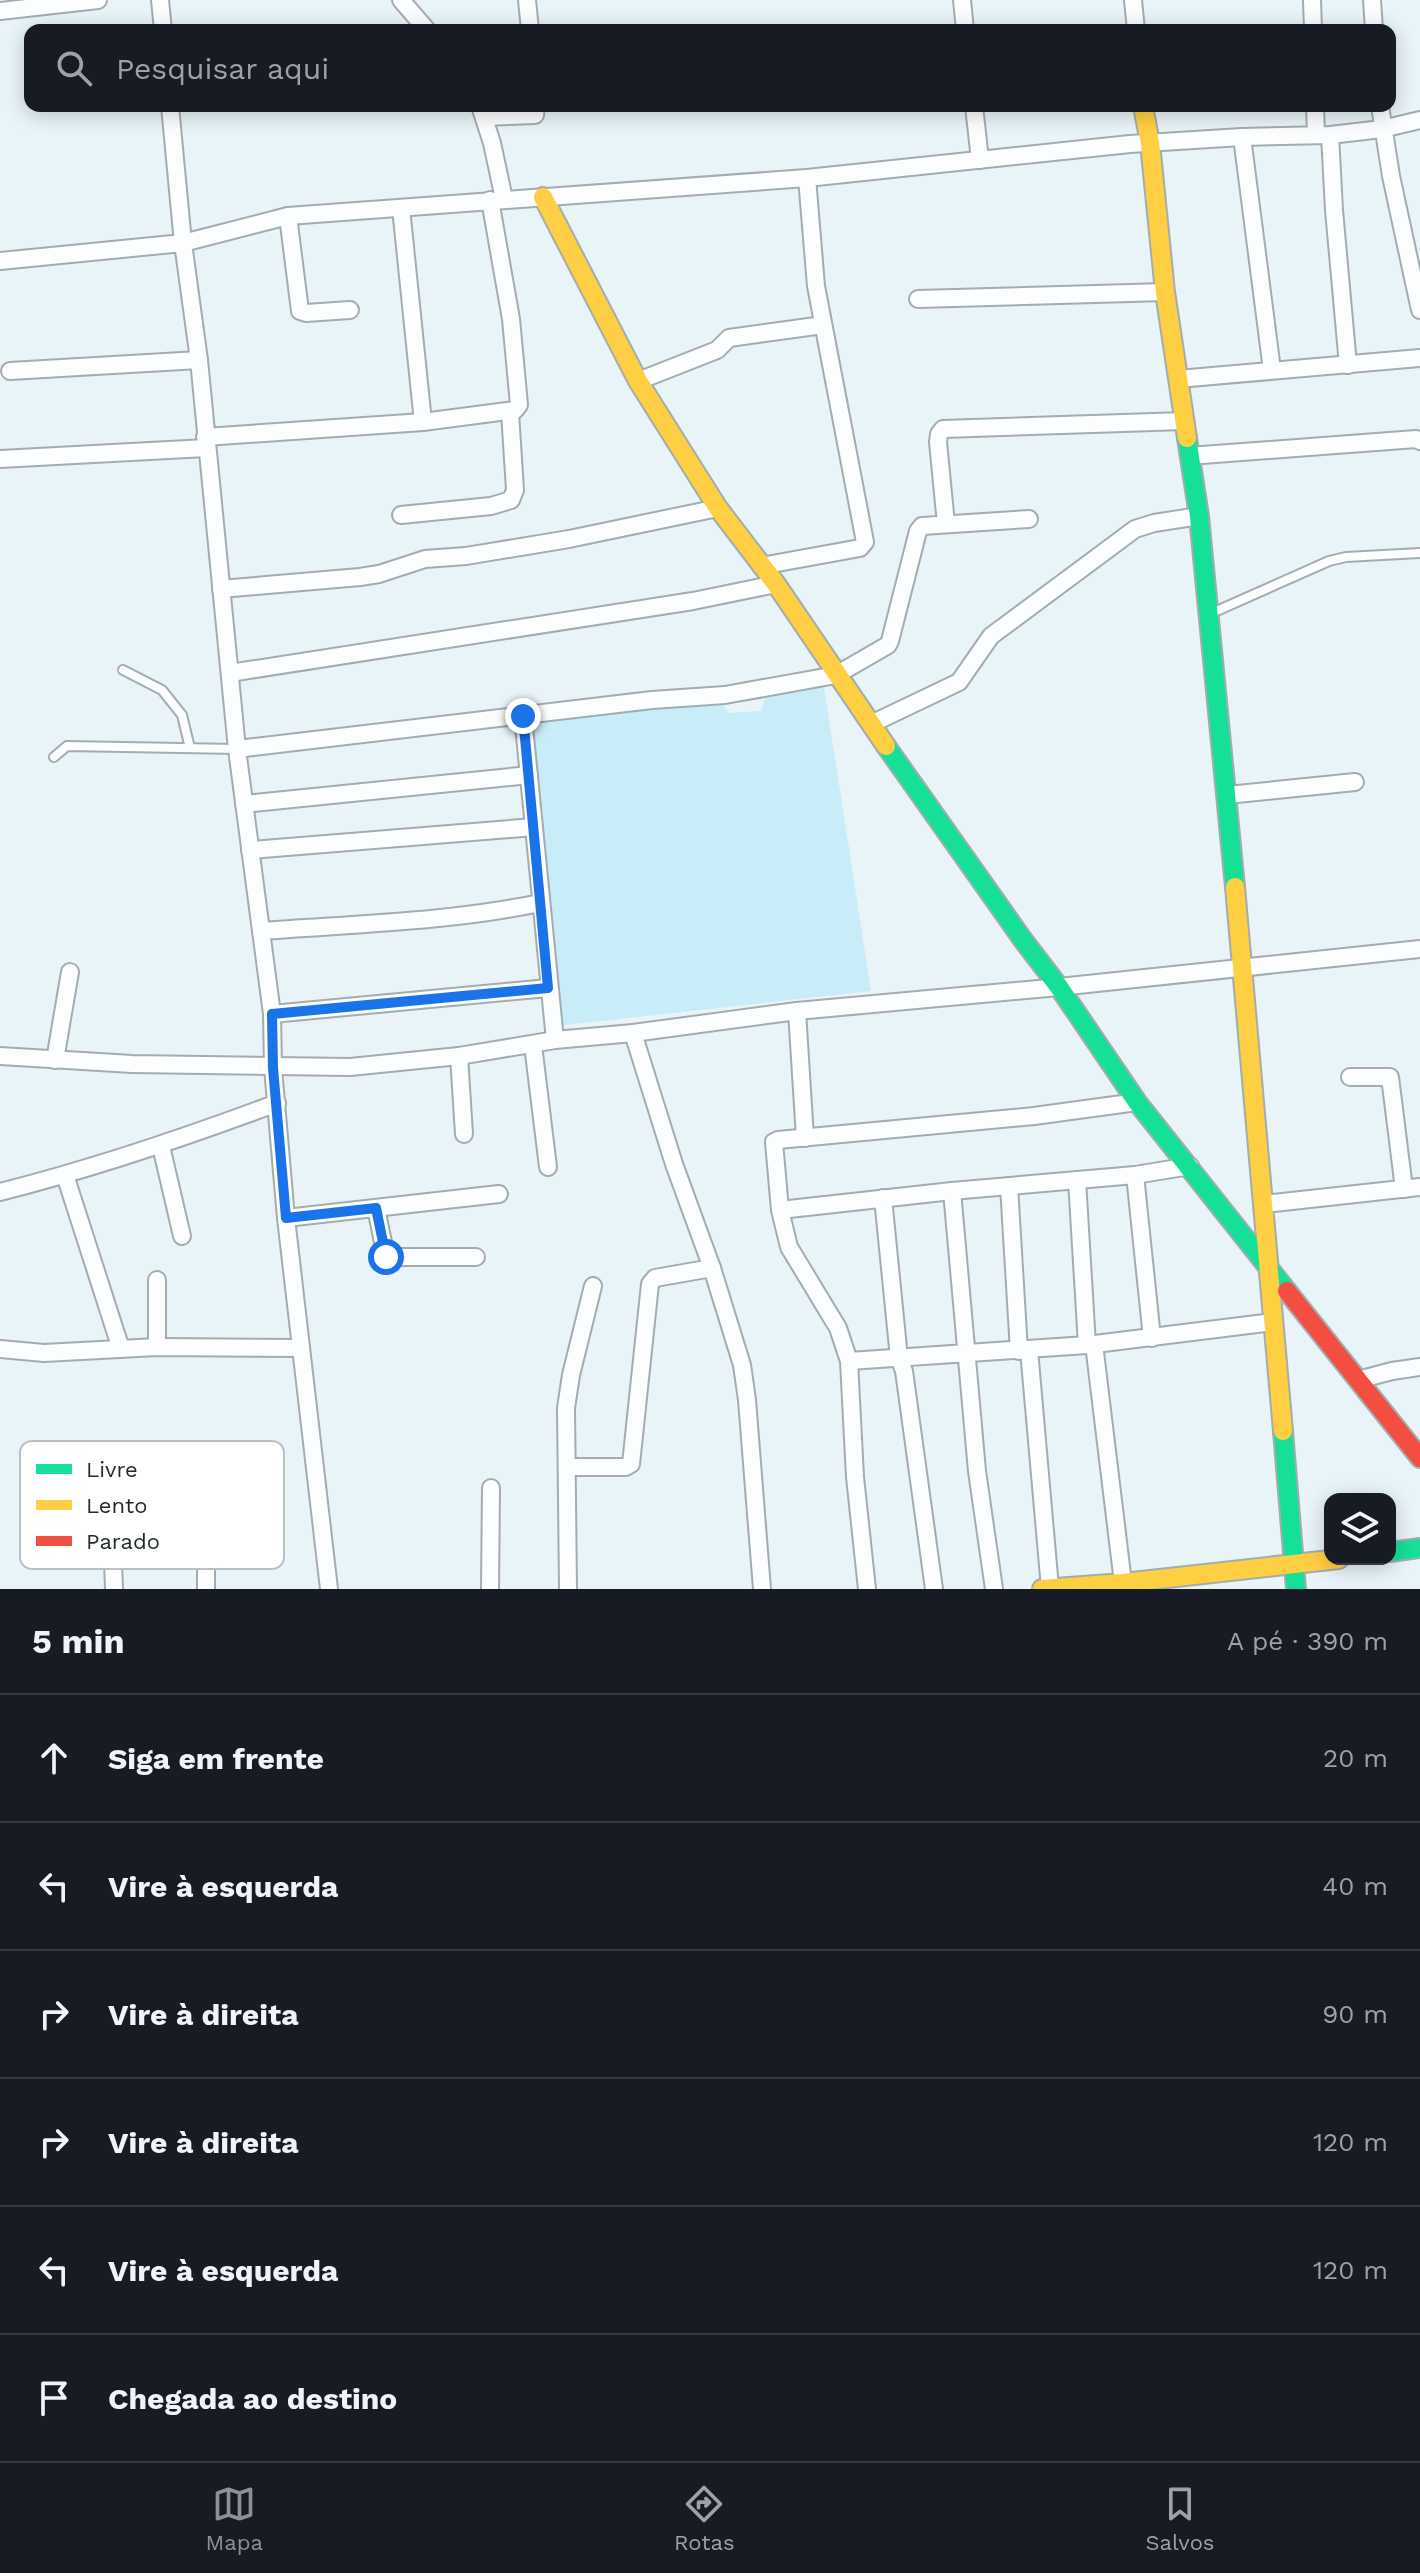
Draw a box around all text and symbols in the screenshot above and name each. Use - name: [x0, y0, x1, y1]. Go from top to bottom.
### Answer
- search box: [24, 24, 1396, 112]
- icon: search: [52, 46, 96, 90]
- text: Pesquisar aqui: [116, 51, 329, 86]
- route end: [505, 698, 541, 734]
- route start: [368, 1239, 404, 1275]
- legend: [20, 1441, 284, 1569]
- text: Livre: [86, 1457, 138, 1482]
- text: Lento: [86, 1493, 147, 1518]
- map controls: [1324, 1493, 1396, 1565]
- button: layers: [1324, 1493, 1396, 1565]
- text: Parado: [86, 1529, 160, 1554]
- text: 5 min: [32, 1621, 125, 1661]
- text: A pé · 390 m: [1227, 1626, 1388, 1656]
- icon: ahead: [32, 1736, 76, 1780]
- text: Siga em frente: [108, 1741, 324, 1776]
- text: 20 m: [1323, 1743, 1388, 1773]
- icon: left: [32, 1864, 76, 1908]
- text: Vire à esquerda: [108, 1869, 338, 1904]
- text: 40 m: [1322, 1871, 1388, 1901]
- icon: right: [32, 1992, 76, 2036]
- text: Vire à direita: [108, 1997, 299, 2032]
- text: 90 m: [1322, 1999, 1388, 2029]
- icon: right: [32, 2120, 76, 2164]
- text: Vire à direita: [108, 2125, 299, 2160]
- text: 120 m: [1313, 2127, 1388, 2157]
- icon: left: [32, 2248, 76, 2292]
- text: Vire à esquerda: [108, 2253, 338, 2288]
- text: 120 m: [1313, 2255, 1388, 2285]
- icon: arrive: [32, 2376, 76, 2420]
- text: Chegada ao destino: [108, 2381, 397, 2416]
- tab: Mapa: [206, 2482, 263, 2555]
- tab: Rotas: [674, 2482, 735, 2555]
- tab: Salvos: [1146, 2482, 1214, 2555]

